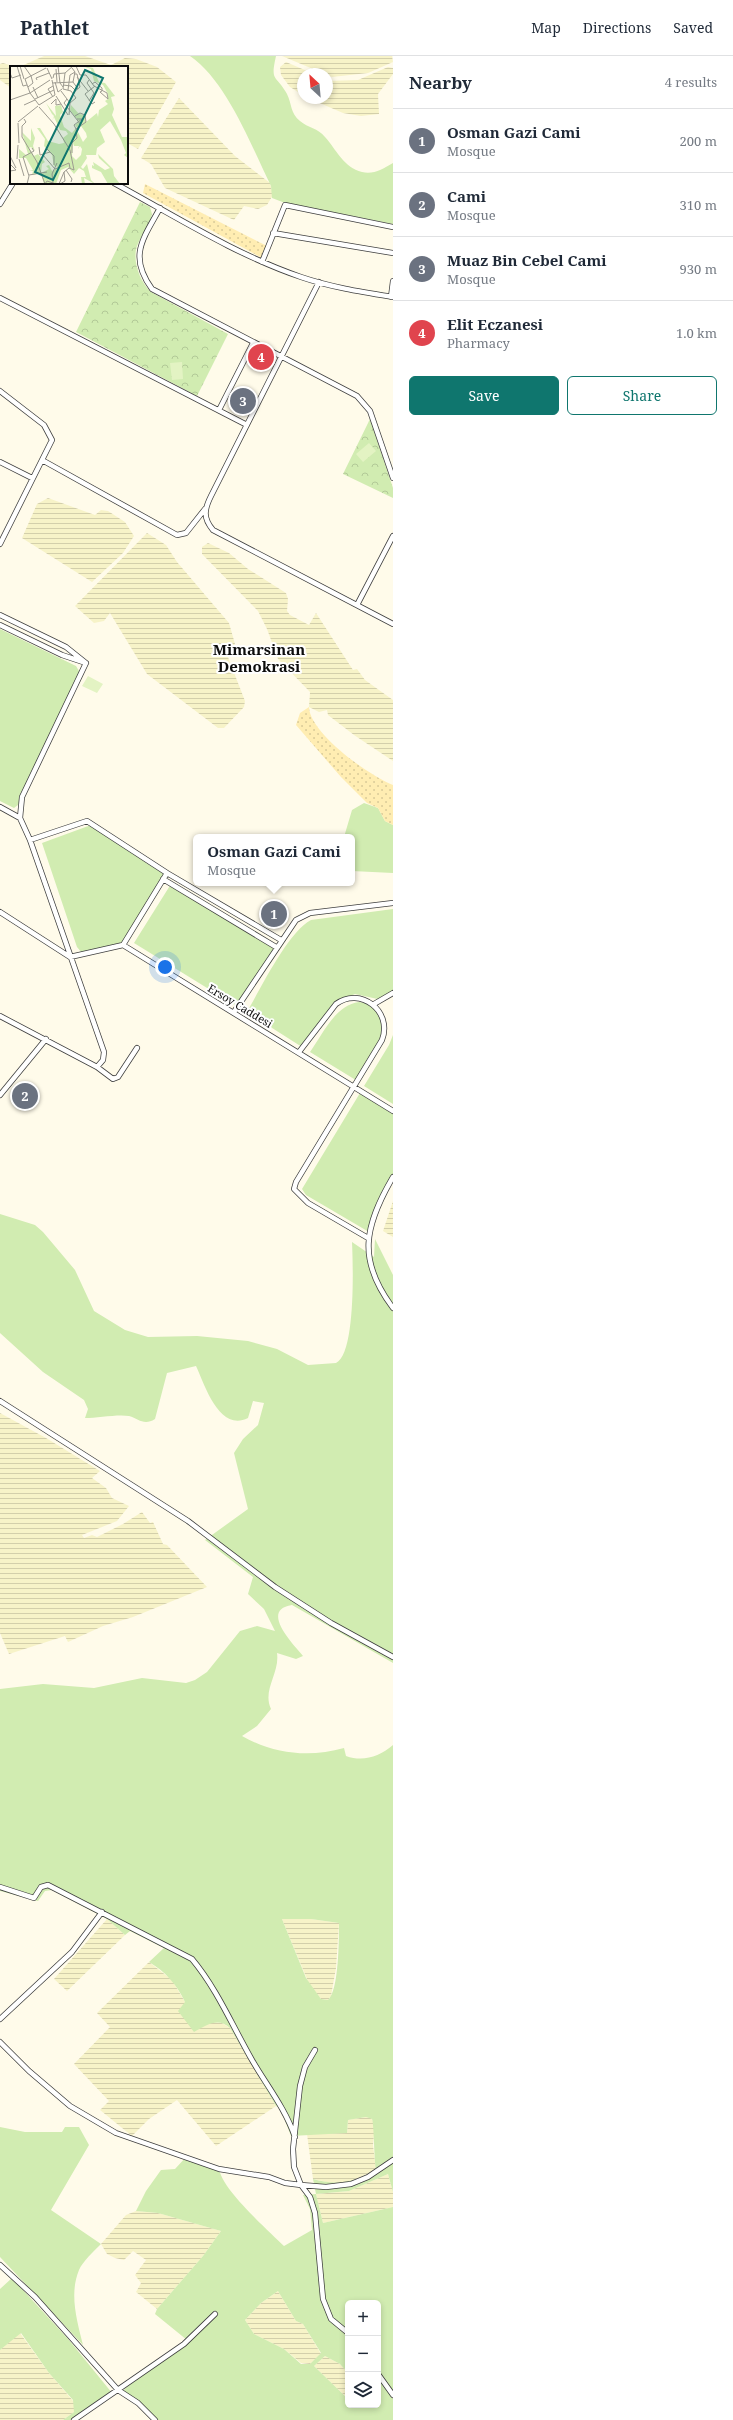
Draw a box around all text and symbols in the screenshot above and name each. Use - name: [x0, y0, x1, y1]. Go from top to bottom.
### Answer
- text: Pathlet: [20, 15, 89, 41]
- text: Map: [531, 18, 561, 37]
- text: Directions: [583, 18, 651, 37]
- text: Saved: [673, 18, 713, 37]
- inset map: [10, 66, 128, 184]
- north arrow: [297, 68, 333, 104]
- text: Nearby: [409, 71, 472, 94]
- text: 4 results: [665, 73, 717, 91]
- text: Osman Gazi Cami: [447, 122, 581, 142]
- text: 1: [418, 132, 426, 150]
- text: 200 m: [680, 132, 717, 150]
- text: Mosque: [447, 142, 496, 160]
- text: Cami: [447, 186, 486, 206]
- text: 2: [418, 196, 426, 214]
- text: 310 m: [680, 196, 717, 214]
- text: Mosque: [447, 206, 496, 224]
- text: Muaz Bin Cebel Cami: [447, 250, 607, 270]
- text: 3: [418, 260, 426, 278]
- text: 930 m: [680, 260, 717, 278]
- text: Mosque: [447, 270, 496, 288]
- text: Elit Eczanesi: [447, 314, 543, 334]
- text: 4: [418, 324, 426, 342]
- text: 1.0 km: [676, 324, 717, 342]
- text: Pharmacy: [447, 334, 510, 352]
- pin: 4: [248, 342, 274, 372]
- button: Save: [409, 376, 559, 415]
- button: Share: [567, 376, 717, 415]
- pin: 3: [230, 386, 256, 416]
- district label: Mimarsinan Demokrasi: [213, 639, 305, 676]
- popup: [193, 834, 355, 886]
- text: Osman Gazi Cami: [207, 841, 341, 861]
- text: Mosque: [207, 861, 256, 879]
- pin: 1: [261, 899, 287, 929]
- your location: [155, 957, 175, 977]
- street label: Ersoy Caddesi: [205, 980, 276, 1031]
- pin: 2: [12, 1081, 38, 1111]
- map controls: [345, 2300, 381, 2408]
- button: +: [345, 2300, 381, 2336]
- button: −: [345, 2336, 381, 2372]
- button: layers: [345, 2372, 381, 2408]

